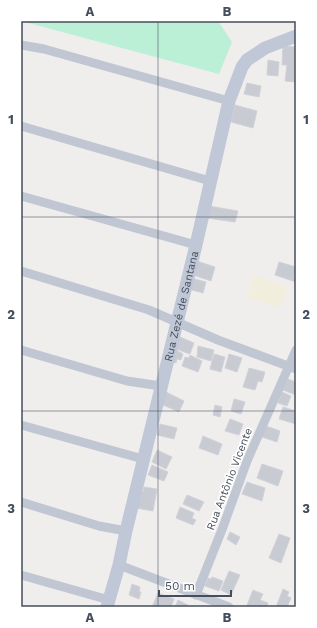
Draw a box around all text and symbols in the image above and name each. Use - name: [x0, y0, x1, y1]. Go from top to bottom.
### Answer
- text: A: [86, 4, 95, 19]
- text: B: [223, 4, 232, 19]
- text: 1: [8, 112, 14, 127]
- text: 1: [303, 112, 309, 127]
- street label: Rua Zezé de Santana: [162, 249, 201, 363]
- text: 2: [7, 307, 15, 322]
- text: 2: [302, 307, 310, 322]
- street label: Rua Antônio Vicente: [204, 426, 255, 532]
- text: 3: [7, 501, 15, 516]
- text: 3: [302, 501, 310, 516]
- scale bar: [159, 572, 231, 598]
- text: 50 m: [165, 579, 195, 593]
- text: A: [86, 610, 95, 625]
- text: B: [223, 610, 232, 625]

